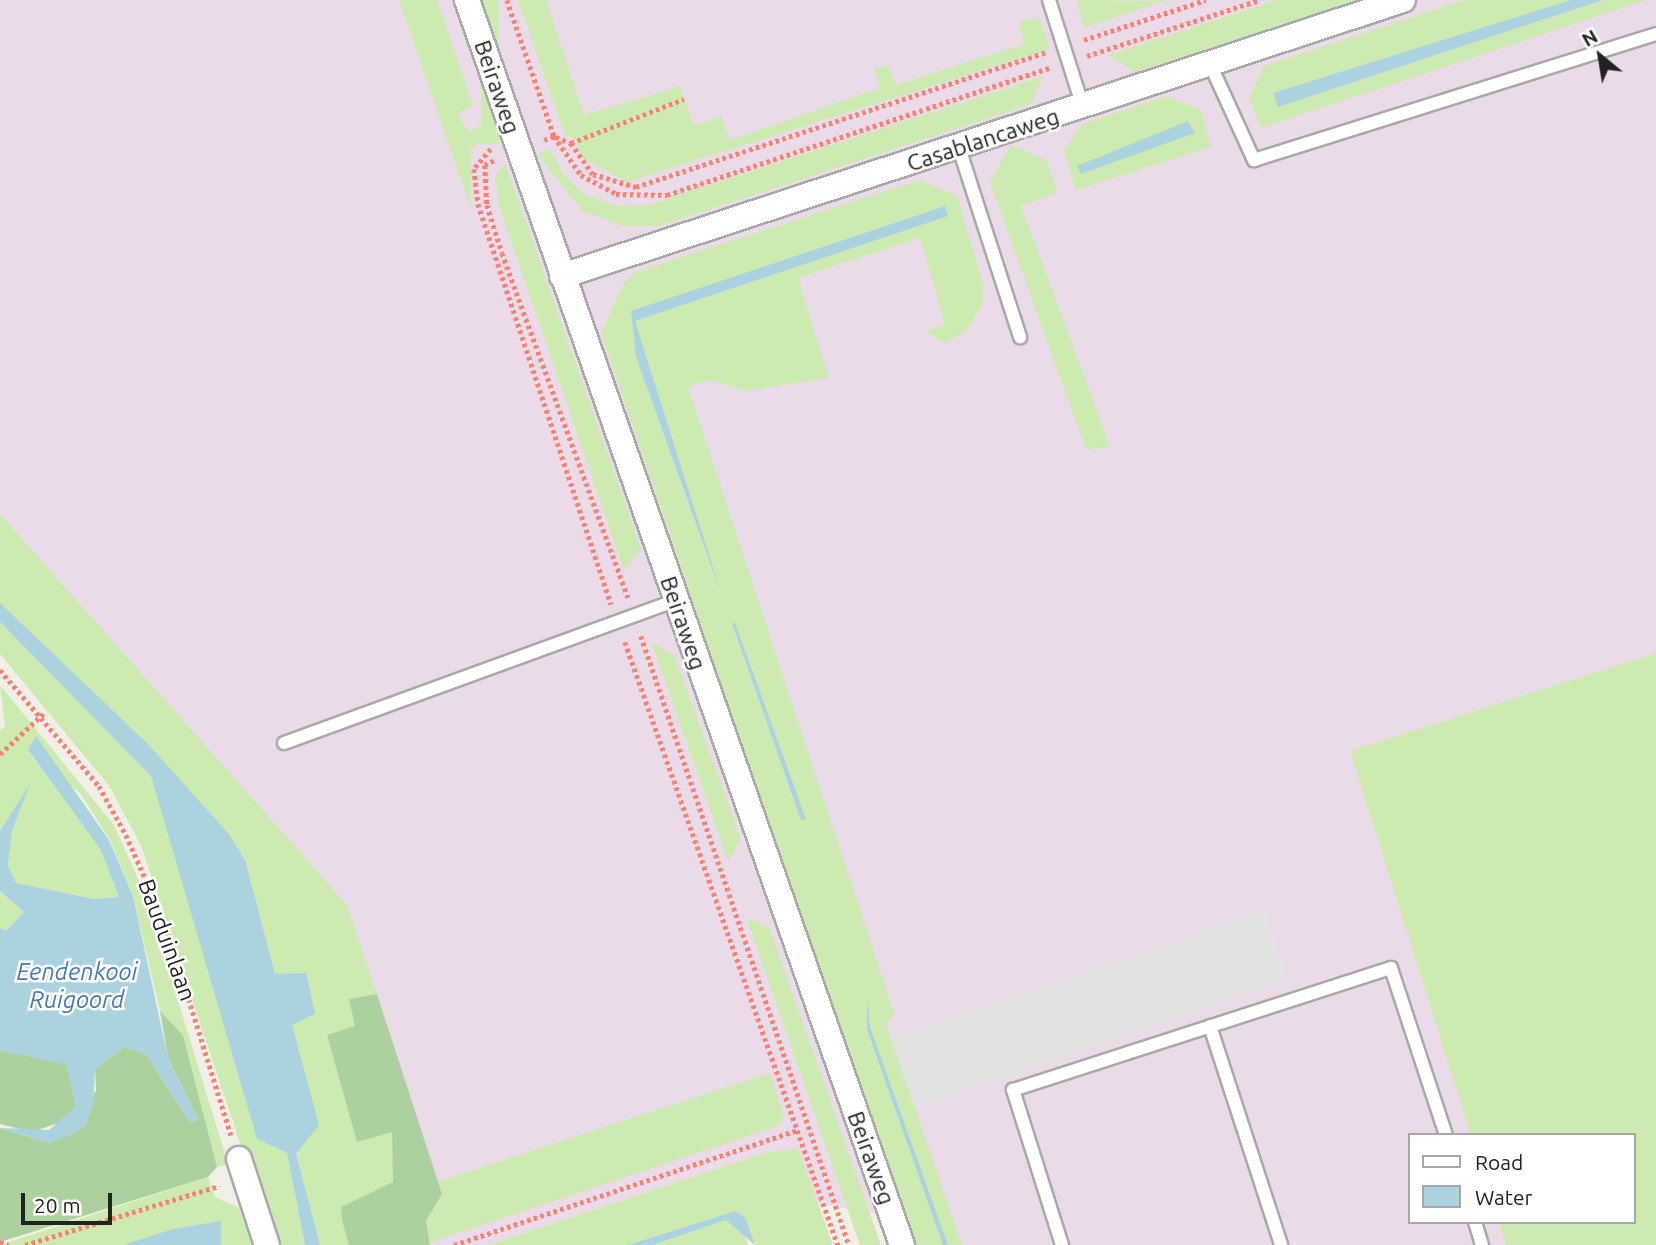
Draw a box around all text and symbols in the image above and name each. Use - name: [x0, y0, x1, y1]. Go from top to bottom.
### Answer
- north arrow: [1565, 21, 1635, 91]
- text: N: [1578, 25, 1601, 51]
- street label: Beiraweg: [468, 37, 526, 137]
- street label: Casablancaweg: [903, 102, 1063, 178]
- street label: Beiraweg: [654, 573, 712, 673]
- street label: Bauduinlaan: [132, 875, 202, 1005]
- water label: Eendenkooi Ruigoord: [17, 958, 137, 1014]
- street label: Beiraweg: [841, 1108, 901, 1208]
- legend: [1408, 1133, 1635, 1224]
- text: Road: [1475, 1150, 1523, 1174]
- scale bar: [24, 1178, 116, 1222]
- text: Water: [1475, 1185, 1533, 1209]
- text: 20 m: [34, 1193, 81, 1217]

